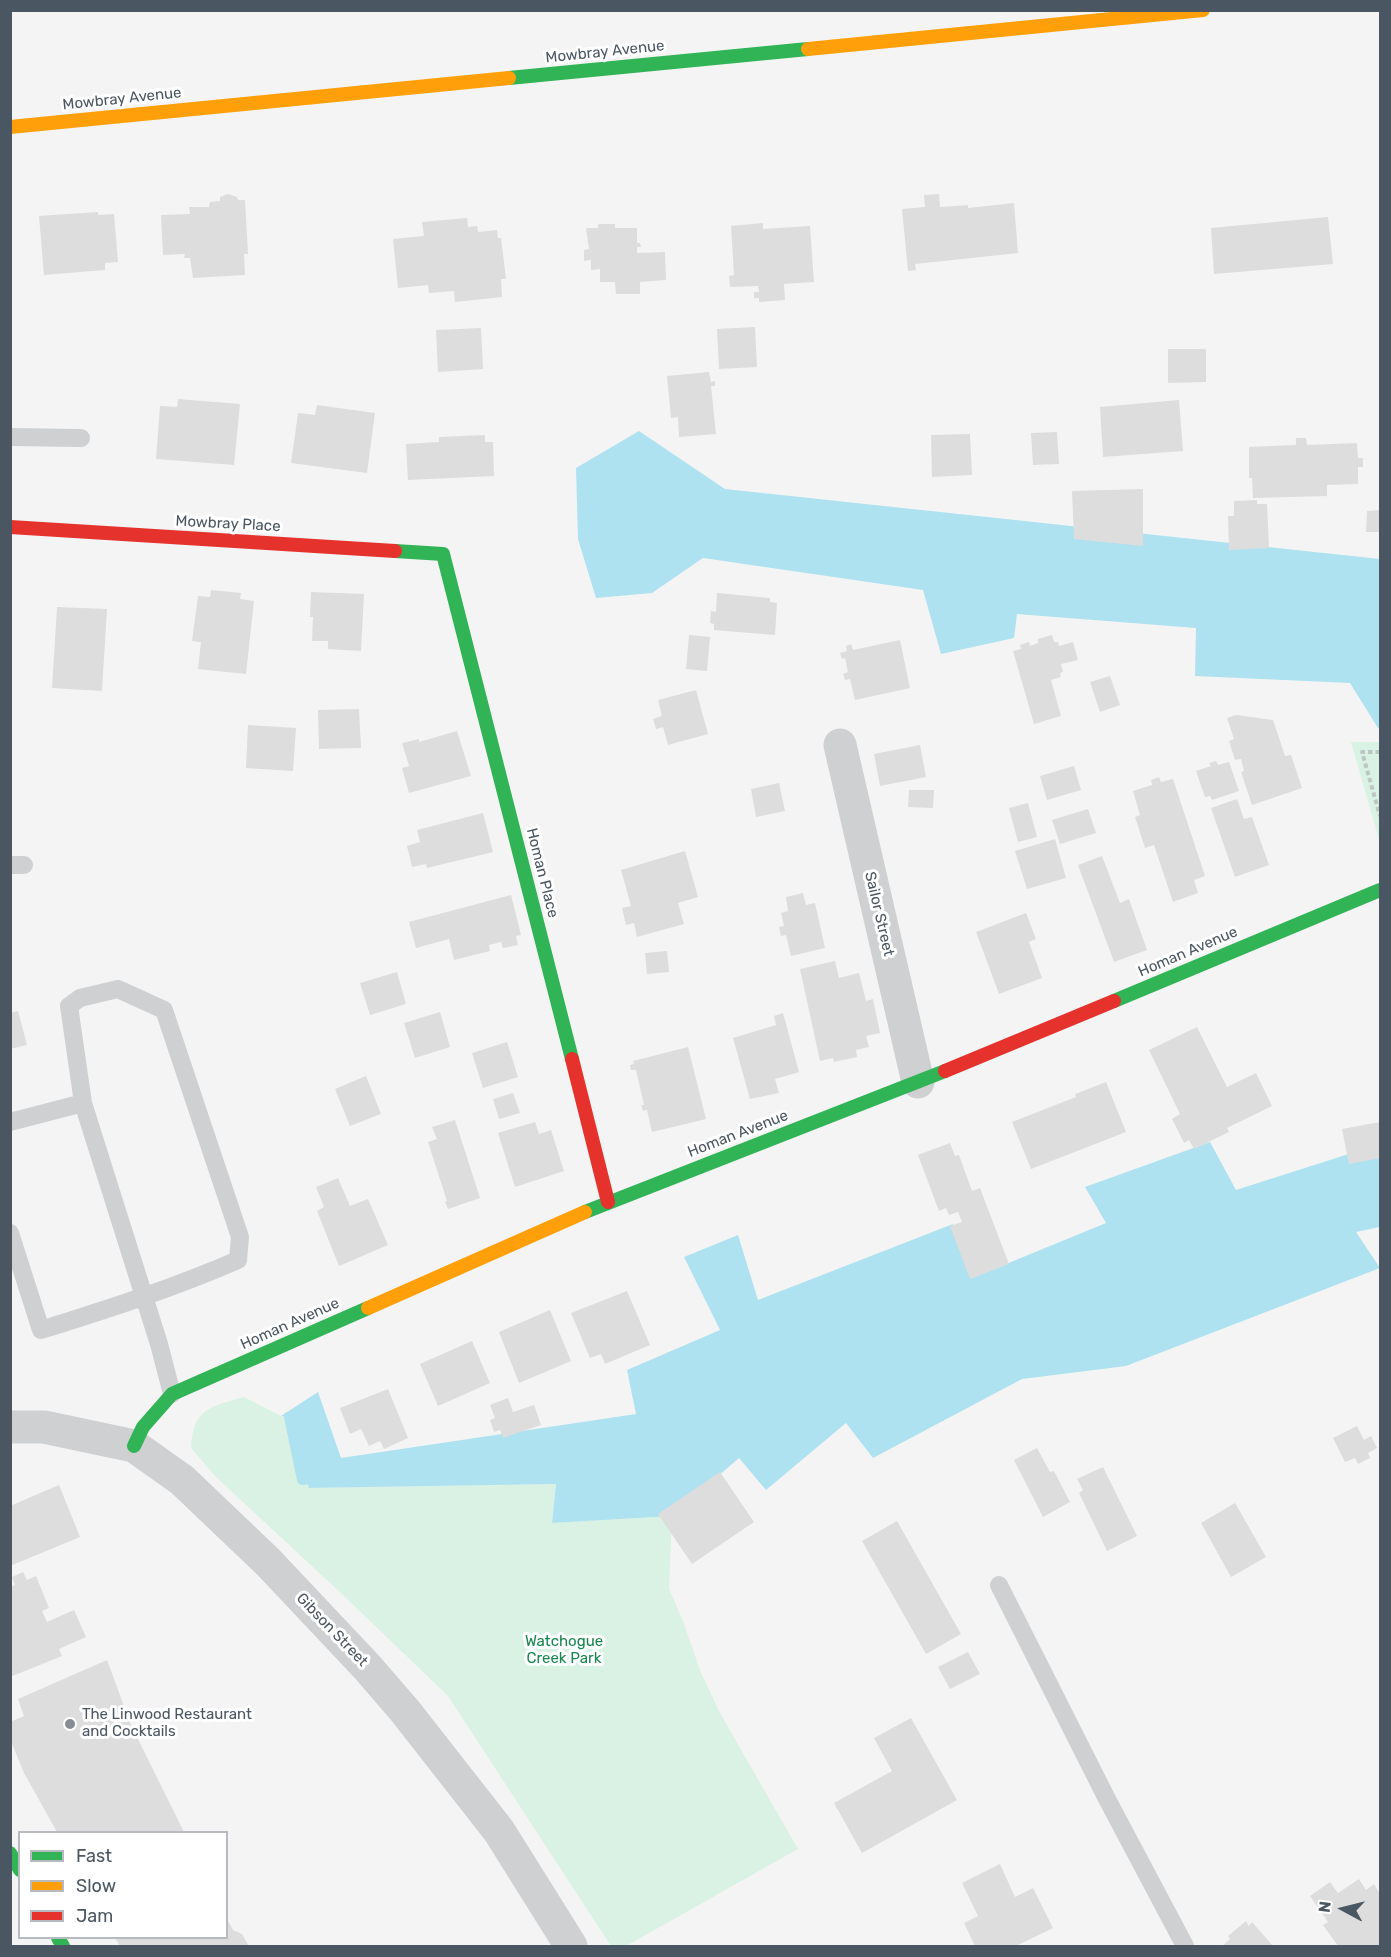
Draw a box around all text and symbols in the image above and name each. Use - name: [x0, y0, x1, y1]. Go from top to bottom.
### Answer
- street label: Mowbray Avenue: [545, 37, 665, 67]
- street label: Mowbray Avenue: [62, 84, 182, 114]
- street label: Mowbray Place: [175, 512, 281, 536]
- street label: Homan Place: [522, 826, 562, 920]
- street label: Sailor Street: [861, 870, 897, 958]
- street label: Homan Avenue: [1136, 923, 1240, 981]
- street label: Homan Avenue: [685, 1107, 791, 1161]
- street label: Homan Avenue: [238, 1294, 342, 1354]
- street label: Gibson Street: [292, 1590, 372, 1670]
- park label: Watchogue Creek Park: [525, 1633, 603, 1668]
- place label: The Linwood Restaurant and Cocktails: [82, 1706, 252, 1741]
- marker: The Linwood Restaurant and Cocktails: [63, 1717, 77, 1731]
- legend: [18, 1831, 228, 1939]
- text: Fast: [76, 1845, 112, 1867]
- text: Slow: [76, 1875, 116, 1897]
- north arrow: [1313, 1879, 1373, 1939]
- text: N: [1315, 1900, 1335, 1914]
- text: Jam: [76, 1905, 113, 1927]

